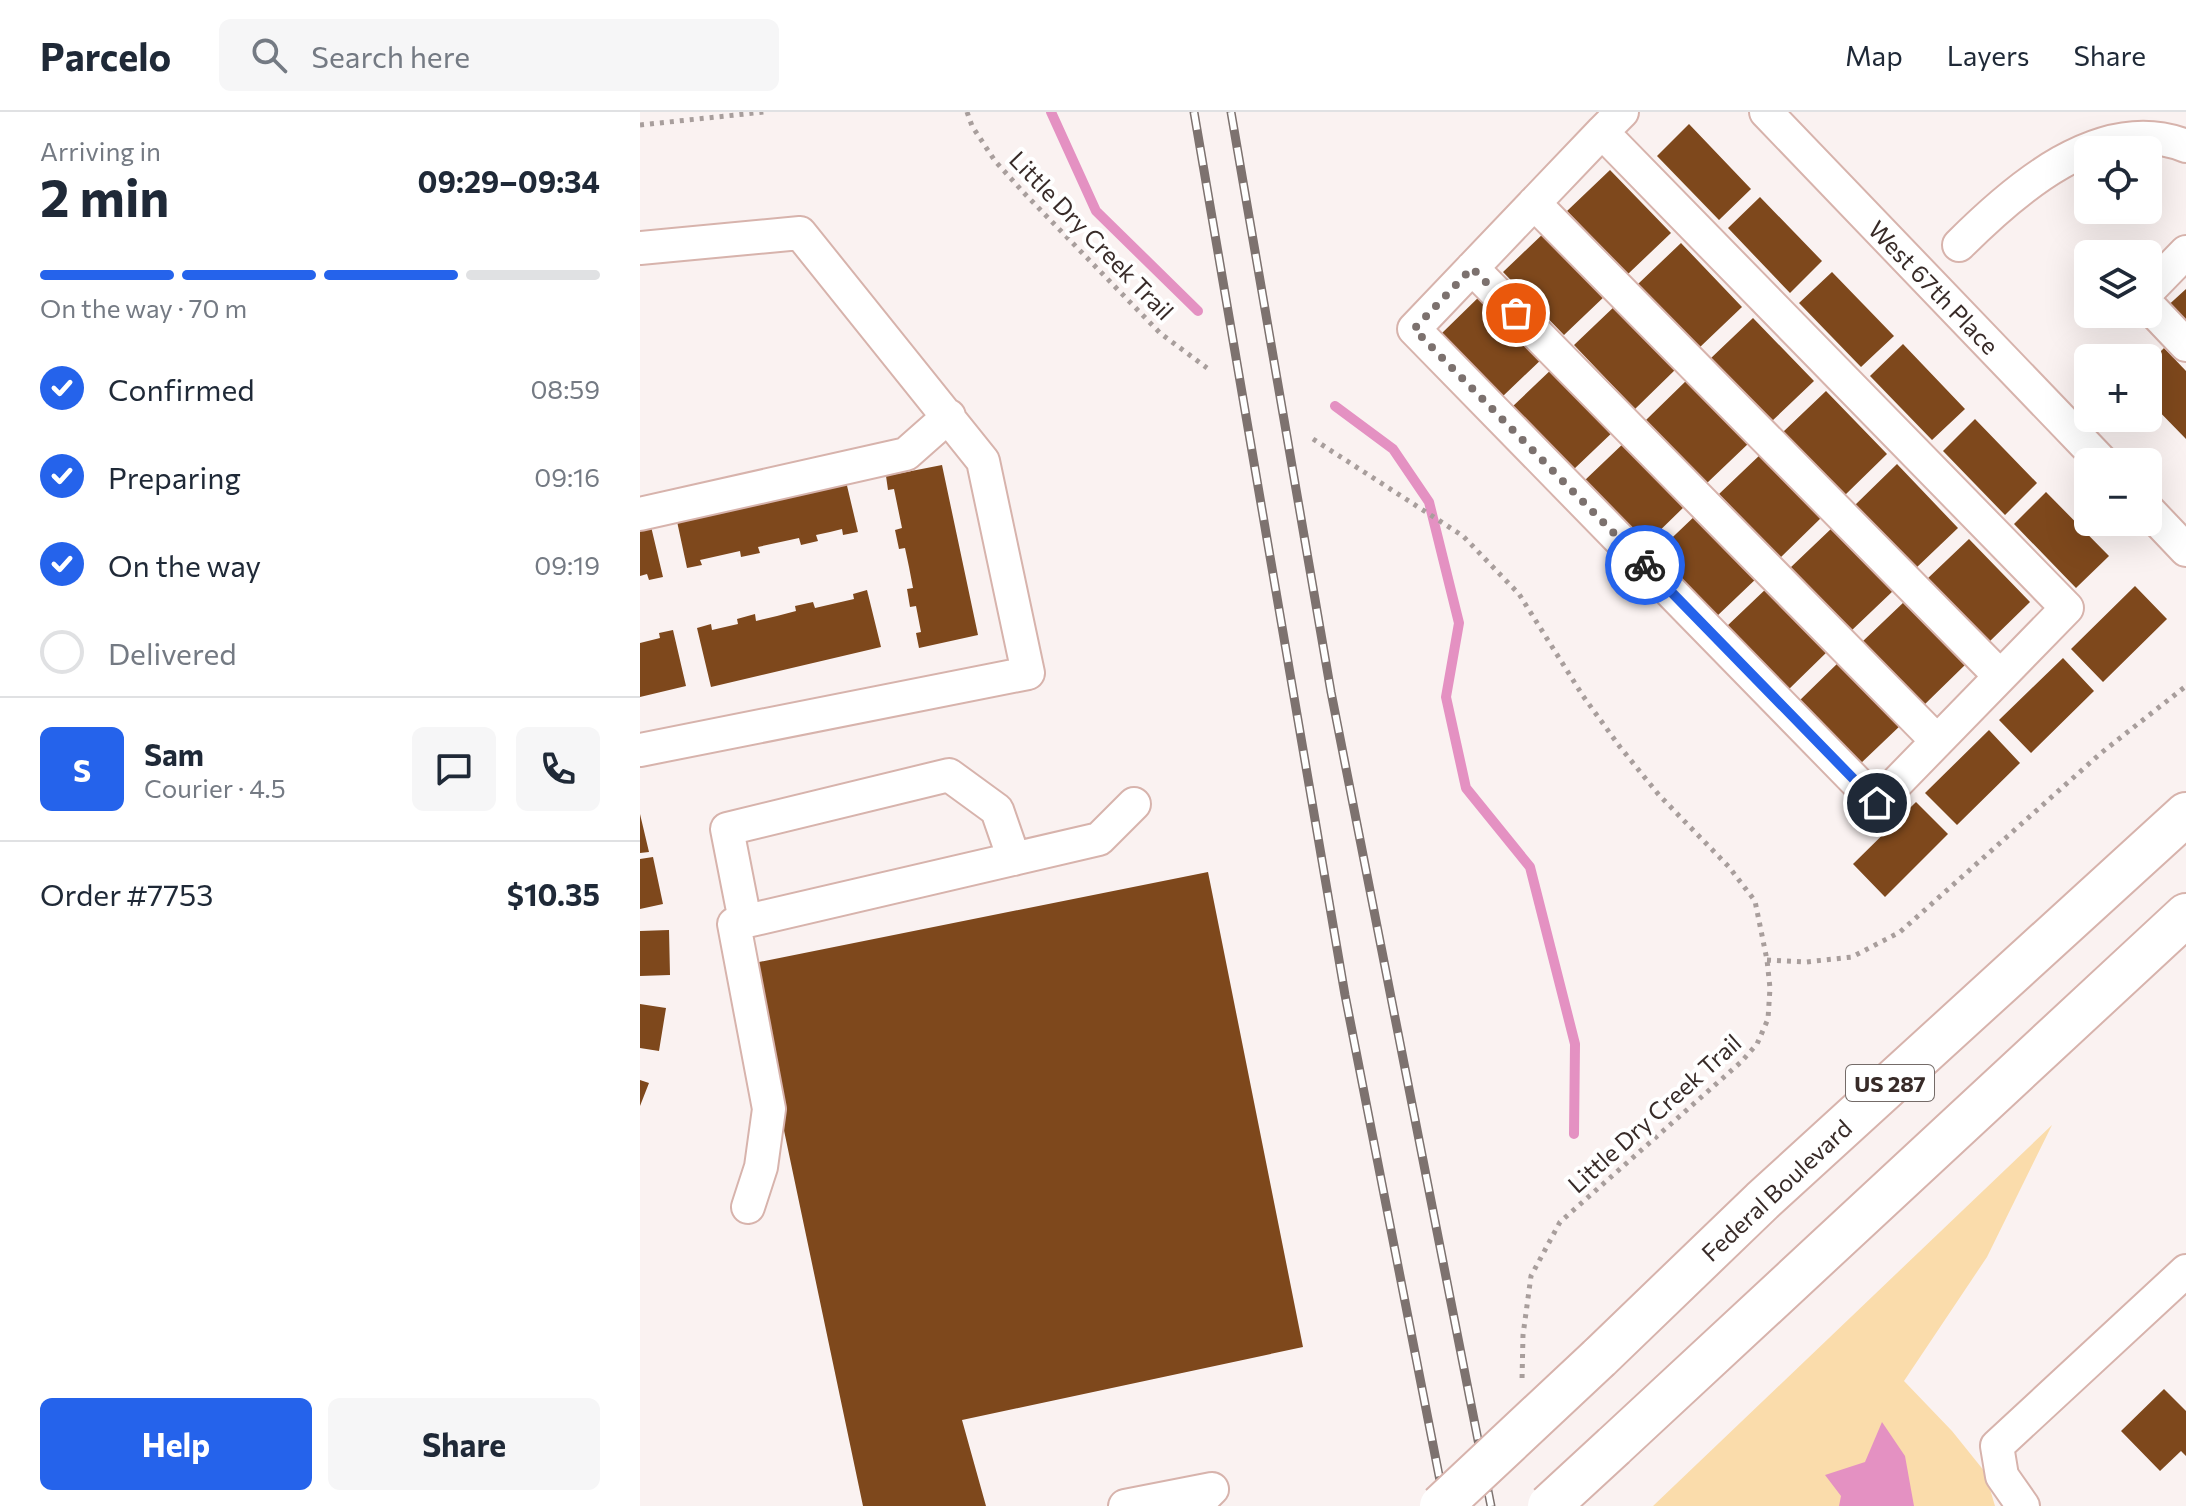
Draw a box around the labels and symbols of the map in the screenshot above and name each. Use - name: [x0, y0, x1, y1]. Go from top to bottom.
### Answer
- street label: Little Dry Creek Trail: [1004, 145, 1180, 325]
- street label: West 67th Place: [1863, 214, 2005, 360]
- pin: [1482, 279, 1550, 347]
- courier: [1605, 525, 1685, 605]
- pin: [1843, 769, 1911, 837]
- street label: Little Dry Creek Trail: [1561, 1028, 1747, 1198]
- road number: US 287: [1846, 1065, 1934, 1101]
- street label: Federal Boulevard: [1695, 1113, 1857, 1267]

